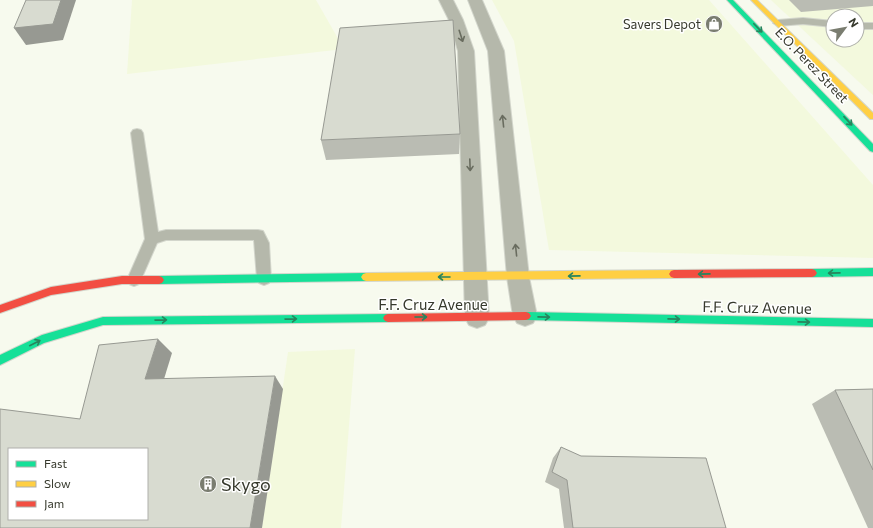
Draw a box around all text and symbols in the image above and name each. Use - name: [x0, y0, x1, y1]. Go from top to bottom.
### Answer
- north arrow: [825, 8, 865, 48]
- shop icon: Savers Depot: [704, 14, 724, 34]
- text: N: [846, 15, 862, 29]
- place label: Savers Depot: [623, 16, 701, 32]
- one-way arrow: [753, 23, 763, 33]
- street label: E.O. Perez Street: [772, 24, 852, 106]
- one-way arrow: [458, 29, 465, 42]
- one-way arrow: [499, 115, 507, 128]
- one-way arrow: [843, 116, 852, 127]
- one-way arrow: [467, 158, 474, 171]
- one-way arrow: [512, 244, 519, 257]
- one-way arrow: [828, 269, 841, 277]
- one-way arrow: [698, 270, 711, 278]
- one-way arrow: [568, 272, 581, 280]
- one-way arrow: [438, 274, 451, 281]
- street label: F.F. Cruz Avenue: [378, 295, 488, 313]
- street label: F.F. Cruz Avenue: [702, 297, 812, 317]
- one-way arrow: [414, 313, 427, 321]
- one-way arrow: [537, 313, 550, 321]
- one-way arrow: [284, 315, 297, 323]
- one-way arrow: [667, 315, 680, 323]
- one-way arrow: [154, 317, 167, 324]
- one-way arrow: [797, 318, 810, 326]
- one-way arrow: [28, 338, 40, 346]
- legend: [8, 448, 148, 520]
- text: Fast: [44, 456, 67, 470]
- place label: Skygo: [221, 473, 271, 495]
- building icon: Skygo: [198, 474, 218, 494]
- text: Slow: [44, 476, 71, 490]
- text: Jam: [44, 496, 64, 511]

